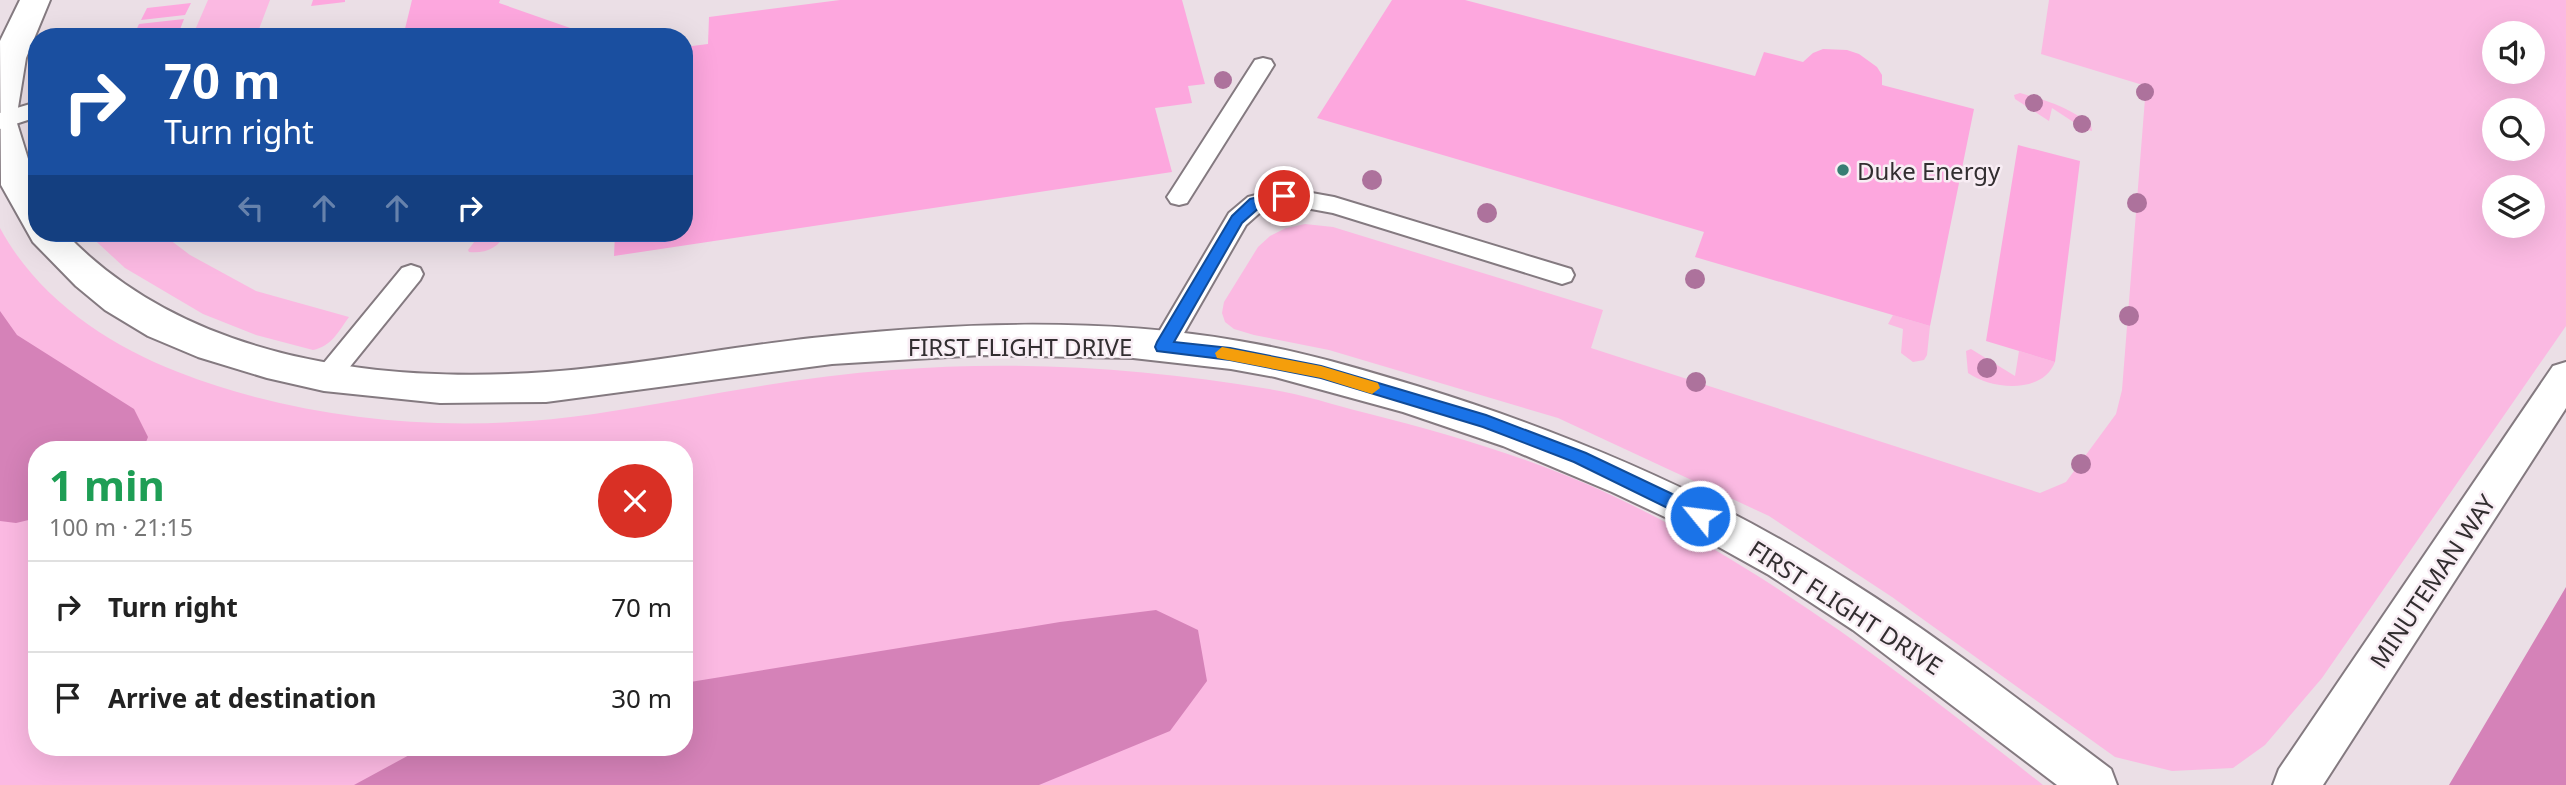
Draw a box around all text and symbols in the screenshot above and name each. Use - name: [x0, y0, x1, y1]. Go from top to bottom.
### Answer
- map controls: [2482, 21, 2545, 238]
- button: sound: [2482, 21, 2545, 84]
- text: 70 m: [164, 47, 281, 113]
- icon: right: [49, 56, 140, 147]
- button: search: [2482, 98, 2545, 161]
- text: Turn right: [164, 110, 314, 153]
- place label: Duke Energy: [1857, 154, 2001, 187]
- marker: Duke Energy: [1835, 162, 1851, 178]
- pin: [1254, 166, 1314, 226]
- button: layers: [2482, 175, 2545, 238]
- icon: arrive: [1265, 177, 1303, 215]
- icon: left: [232, 189, 270, 227]
- icon: ahead: [305, 189, 343, 227]
- icon: ahead: [378, 189, 416, 227]
- icon: right: [451, 189, 489, 227]
- street label: FIRST FLIGHT DRIVE: [908, 330, 1132, 363]
- text: 1 min: [49, 456, 165, 513]
- button: close: [598, 464, 672, 538]
- position arrow: [1663, 479, 1737, 553]
- street label: MINUTEMAN WAY: [2362, 487, 2503, 674]
- text: 100 m · 21:15: [49, 511, 193, 543]
- street label: FIRST FLIGHT DRIVE: [1743, 532, 1949, 682]
- icon: right: [49, 588, 87, 626]
- text: Turn right: [108, 589, 238, 625]
- text: 70 m: [611, 589, 672, 625]
- icon: arrive: [49, 679, 87, 717]
- text: Arrive at destination: [108, 680, 377, 716]
- text: 30 m: [611, 680, 672, 716]

